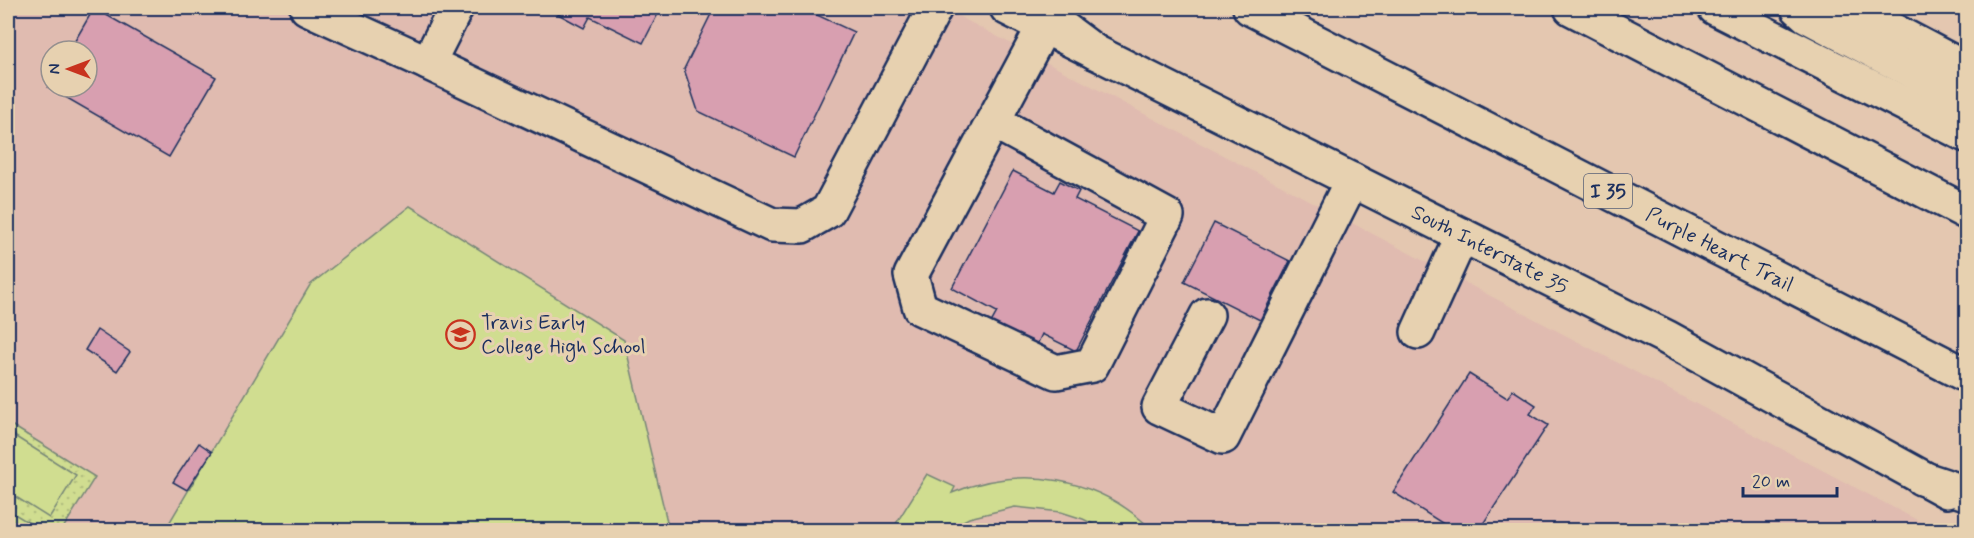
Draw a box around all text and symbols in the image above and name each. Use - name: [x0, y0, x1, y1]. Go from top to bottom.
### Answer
- north arrow: [39, 39, 99, 99]
- text: N: [45, 64, 66, 74]
- road number: I 35: [1584, 174, 1632, 208]
- street label: South Interstate 35: [1406, 198, 1573, 301]
- street label: Purple Heart Trail: [1641, 201, 1798, 299]
- place label: Travis Early College High School: [481, 309, 646, 362]
- school or university icon: Travis Early College High School: [444, 318, 476, 350]
- scale bar: [1743, 460, 1838, 498]
- text: 20 m: [1752, 470, 1790, 494]

